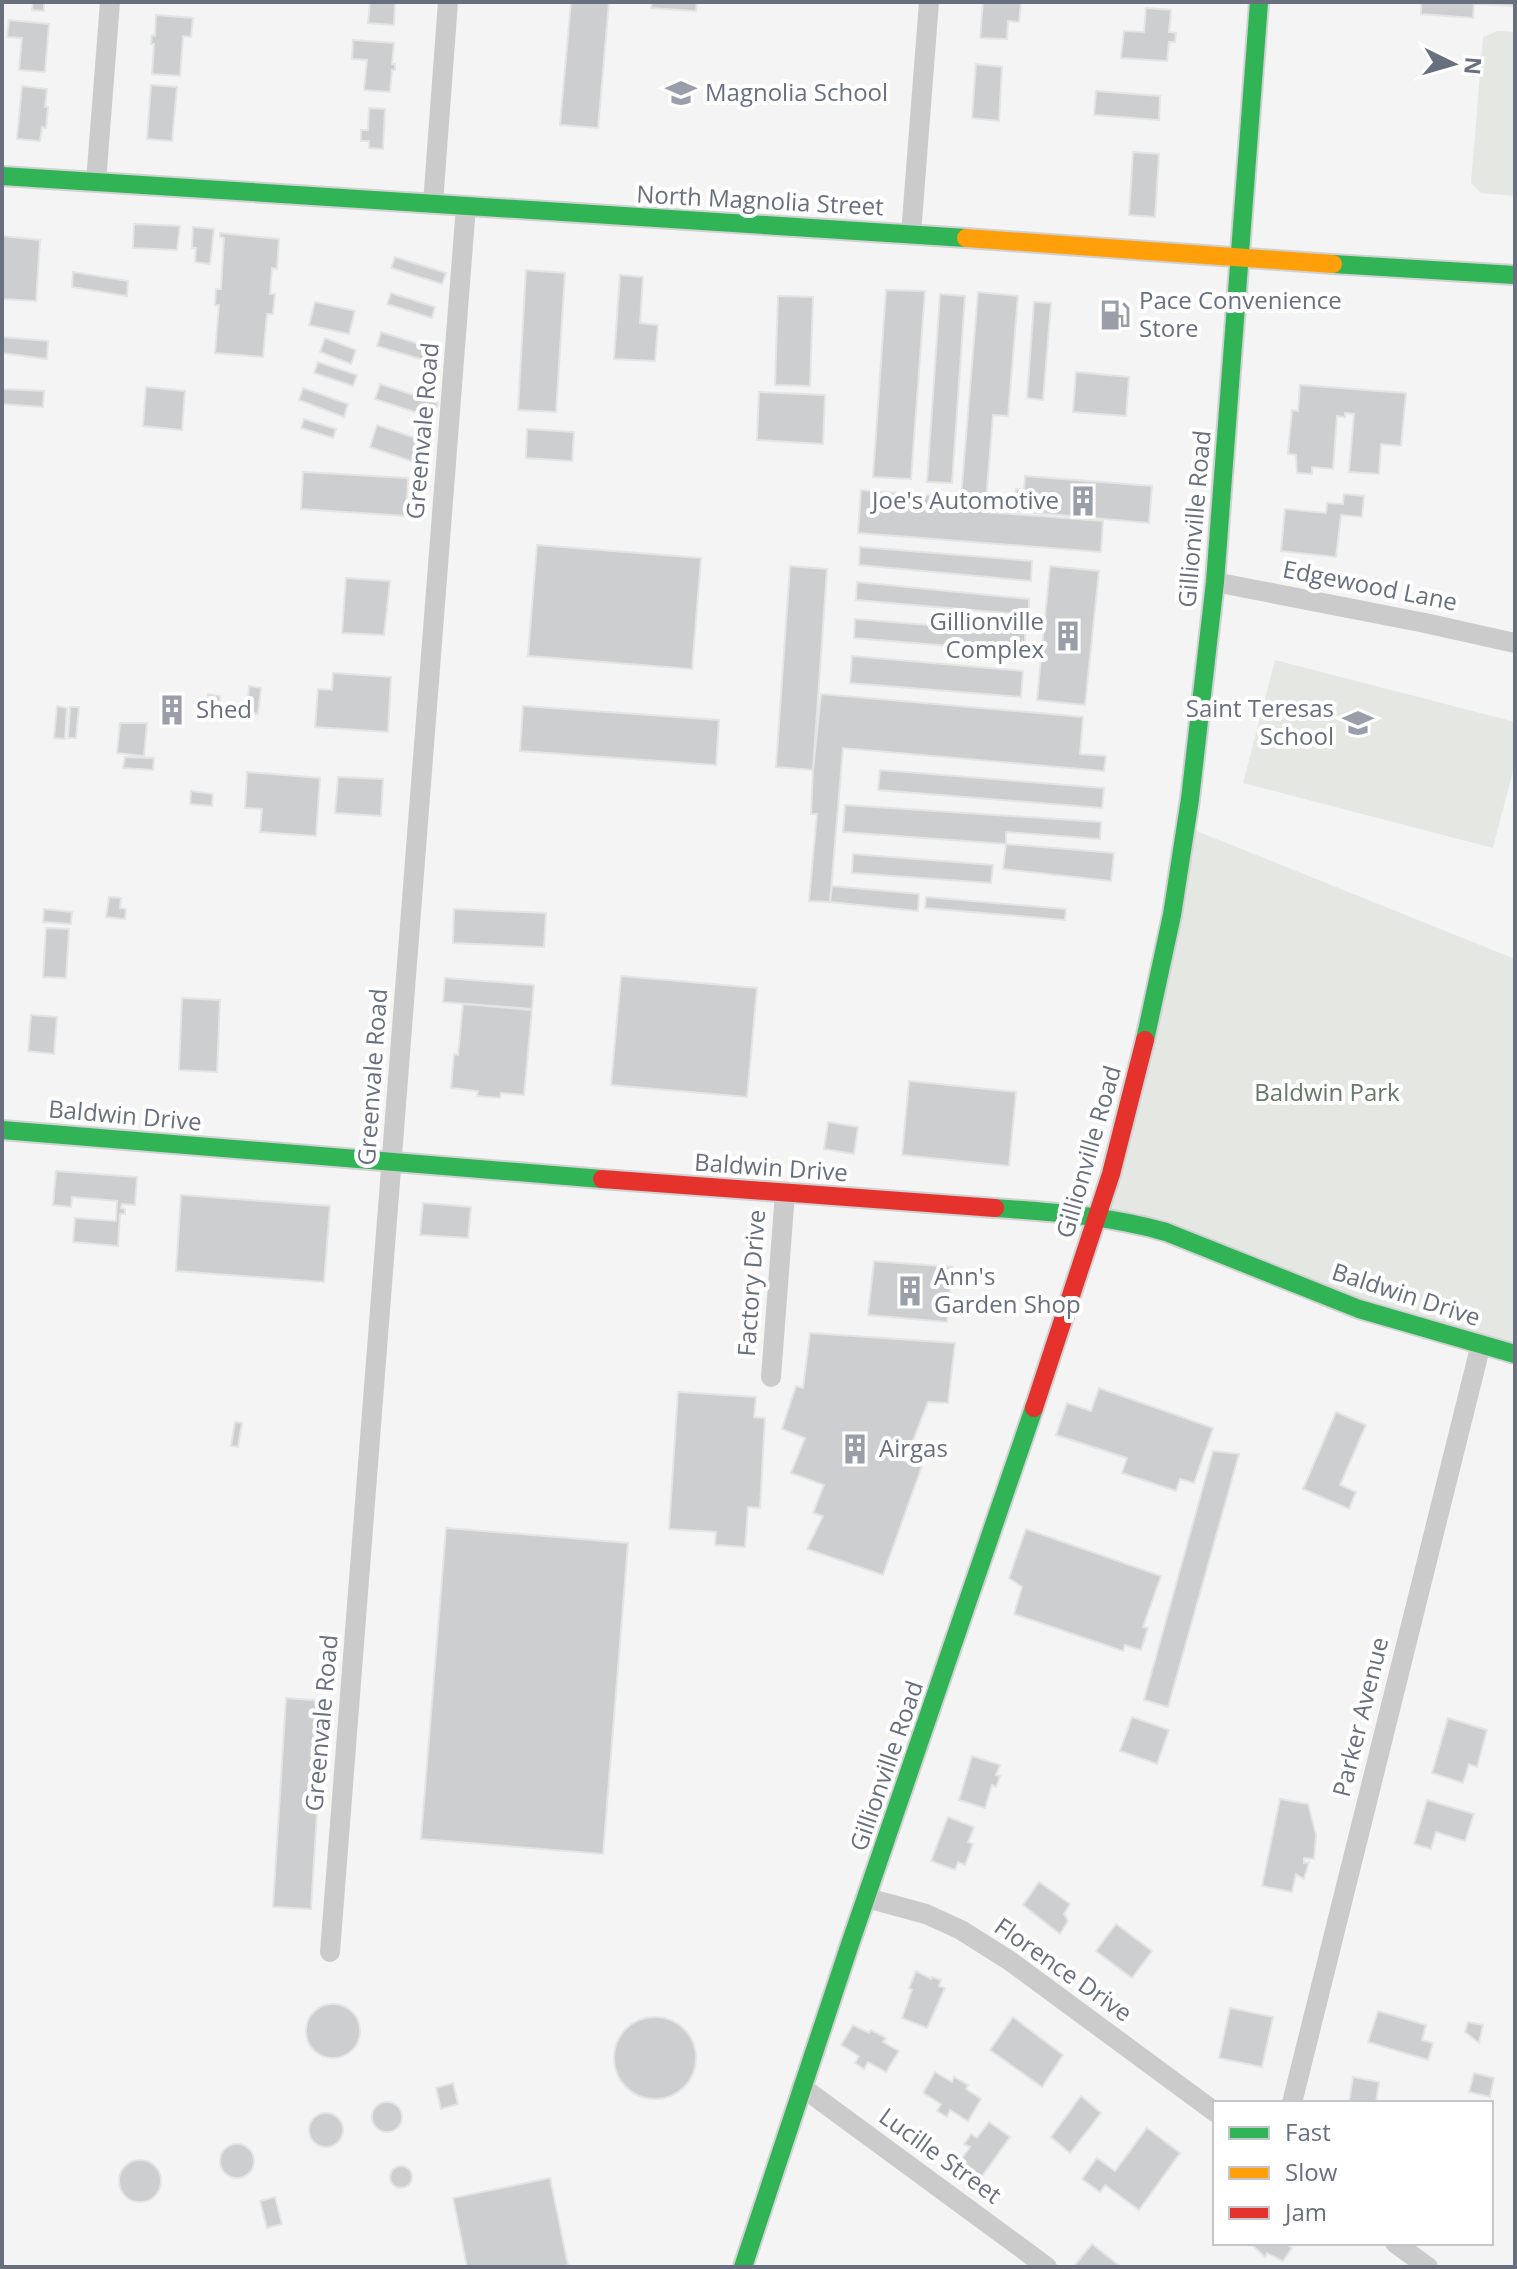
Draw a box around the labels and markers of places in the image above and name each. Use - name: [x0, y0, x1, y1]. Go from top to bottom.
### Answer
- place label: Magnolia School: [705, 75, 888, 108]
- school or university icon: Magnolia School: [664, 76, 698, 110]
- place label: Pace Convenience Store: [1139, 283, 1342, 344]
- fuel station icon: Pace Convenience Store: [1098, 298, 1132, 332]
- place label: Joe's Automotive: [870, 483, 1059, 516]
- building icon: Joe's Automotive: [1066, 484, 1100, 518]
- place label: Gillionville Complex: [930, 604, 1044, 665]
- building icon: Gillionville Complex: [1051, 619, 1085, 653]
- place label: Saint Teresas School: [1186, 691, 1334, 752]
- place label: Shed: [196, 692, 252, 725]
- building icon: Shed: [155, 693, 189, 727]
- school or university icon: Saint Teresas School: [1341, 706, 1375, 740]
- place label: Ann's Garden Shop: [934, 1259, 1081, 1320]
- building icon: Ann's Garden Shop: [893, 1274, 927, 1308]
- place label: Airgas: [879, 1431, 948, 1464]
- building icon: Airgas: [838, 1432, 872, 1466]

